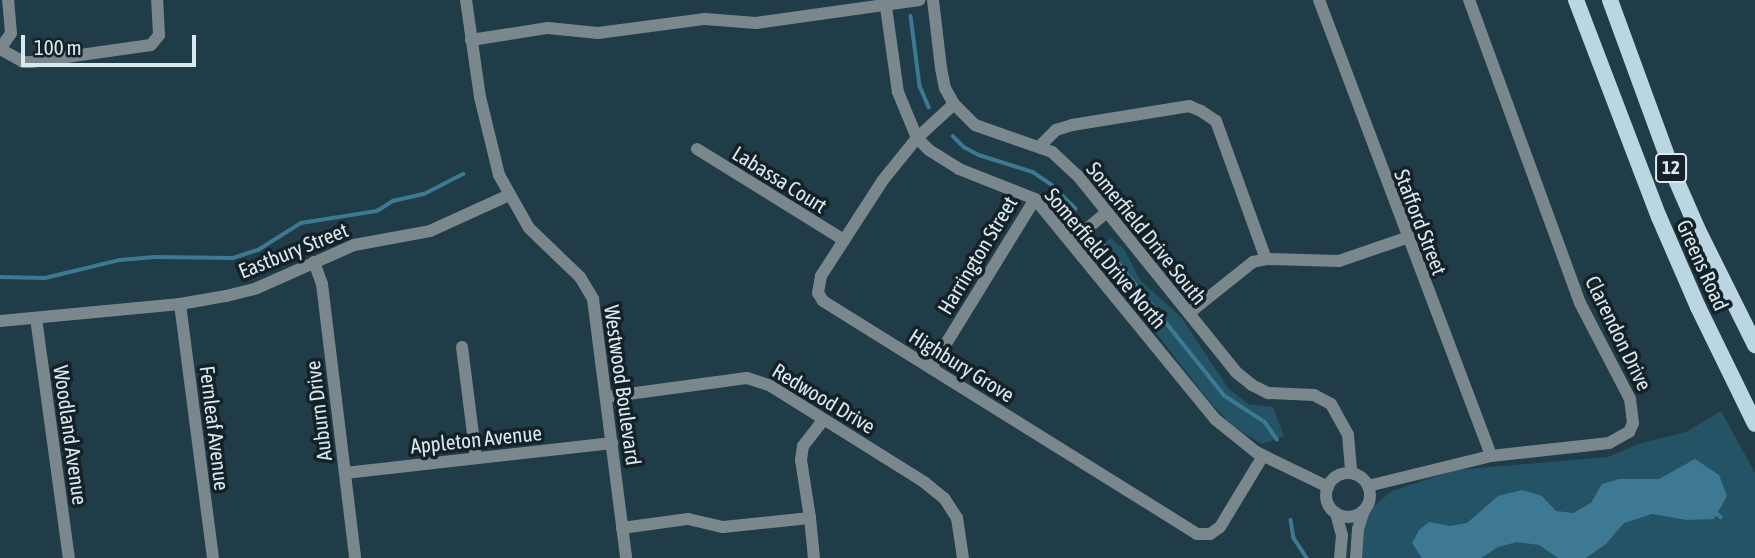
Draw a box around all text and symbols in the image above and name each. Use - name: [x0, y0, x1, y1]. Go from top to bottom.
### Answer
- scale bar: [24, 21, 200, 65]
- text: 100 m: [34, 35, 82, 59]
- street label: Labassa Court: [728, 140, 832, 218]
- road number: 12: [1654, 152, 1688, 184]
- street label: Somerfield Drive South: [1082, 157, 1212, 309]
- street label: Stafford Street: [1389, 166, 1453, 278]
- street label: Somerfield Drive North: [1040, 183, 1172, 333]
- street label: Harrington Street: [932, 191, 1022, 319]
- street label: Greens Road: [1672, 216, 1734, 314]
- street label: Eastbury Street: [234, 217, 352, 283]
- street label: Clarendon Drive: [1580, 272, 1658, 394]
- street label: Westwood Boulevard: [599, 303, 647, 467]
- street label: Highbury Grove: [905, 323, 1019, 407]
- street label: Redwood Drive: [768, 357, 880, 439]
- street label: Auburn Drive: [299, 360, 337, 462]
- street label: Woodland Avenue: [49, 364, 93, 506]
- street label: Fernleaf Avenue: [195, 364, 235, 492]
- street label: Appleton Avenue: [409, 420, 543, 458]

